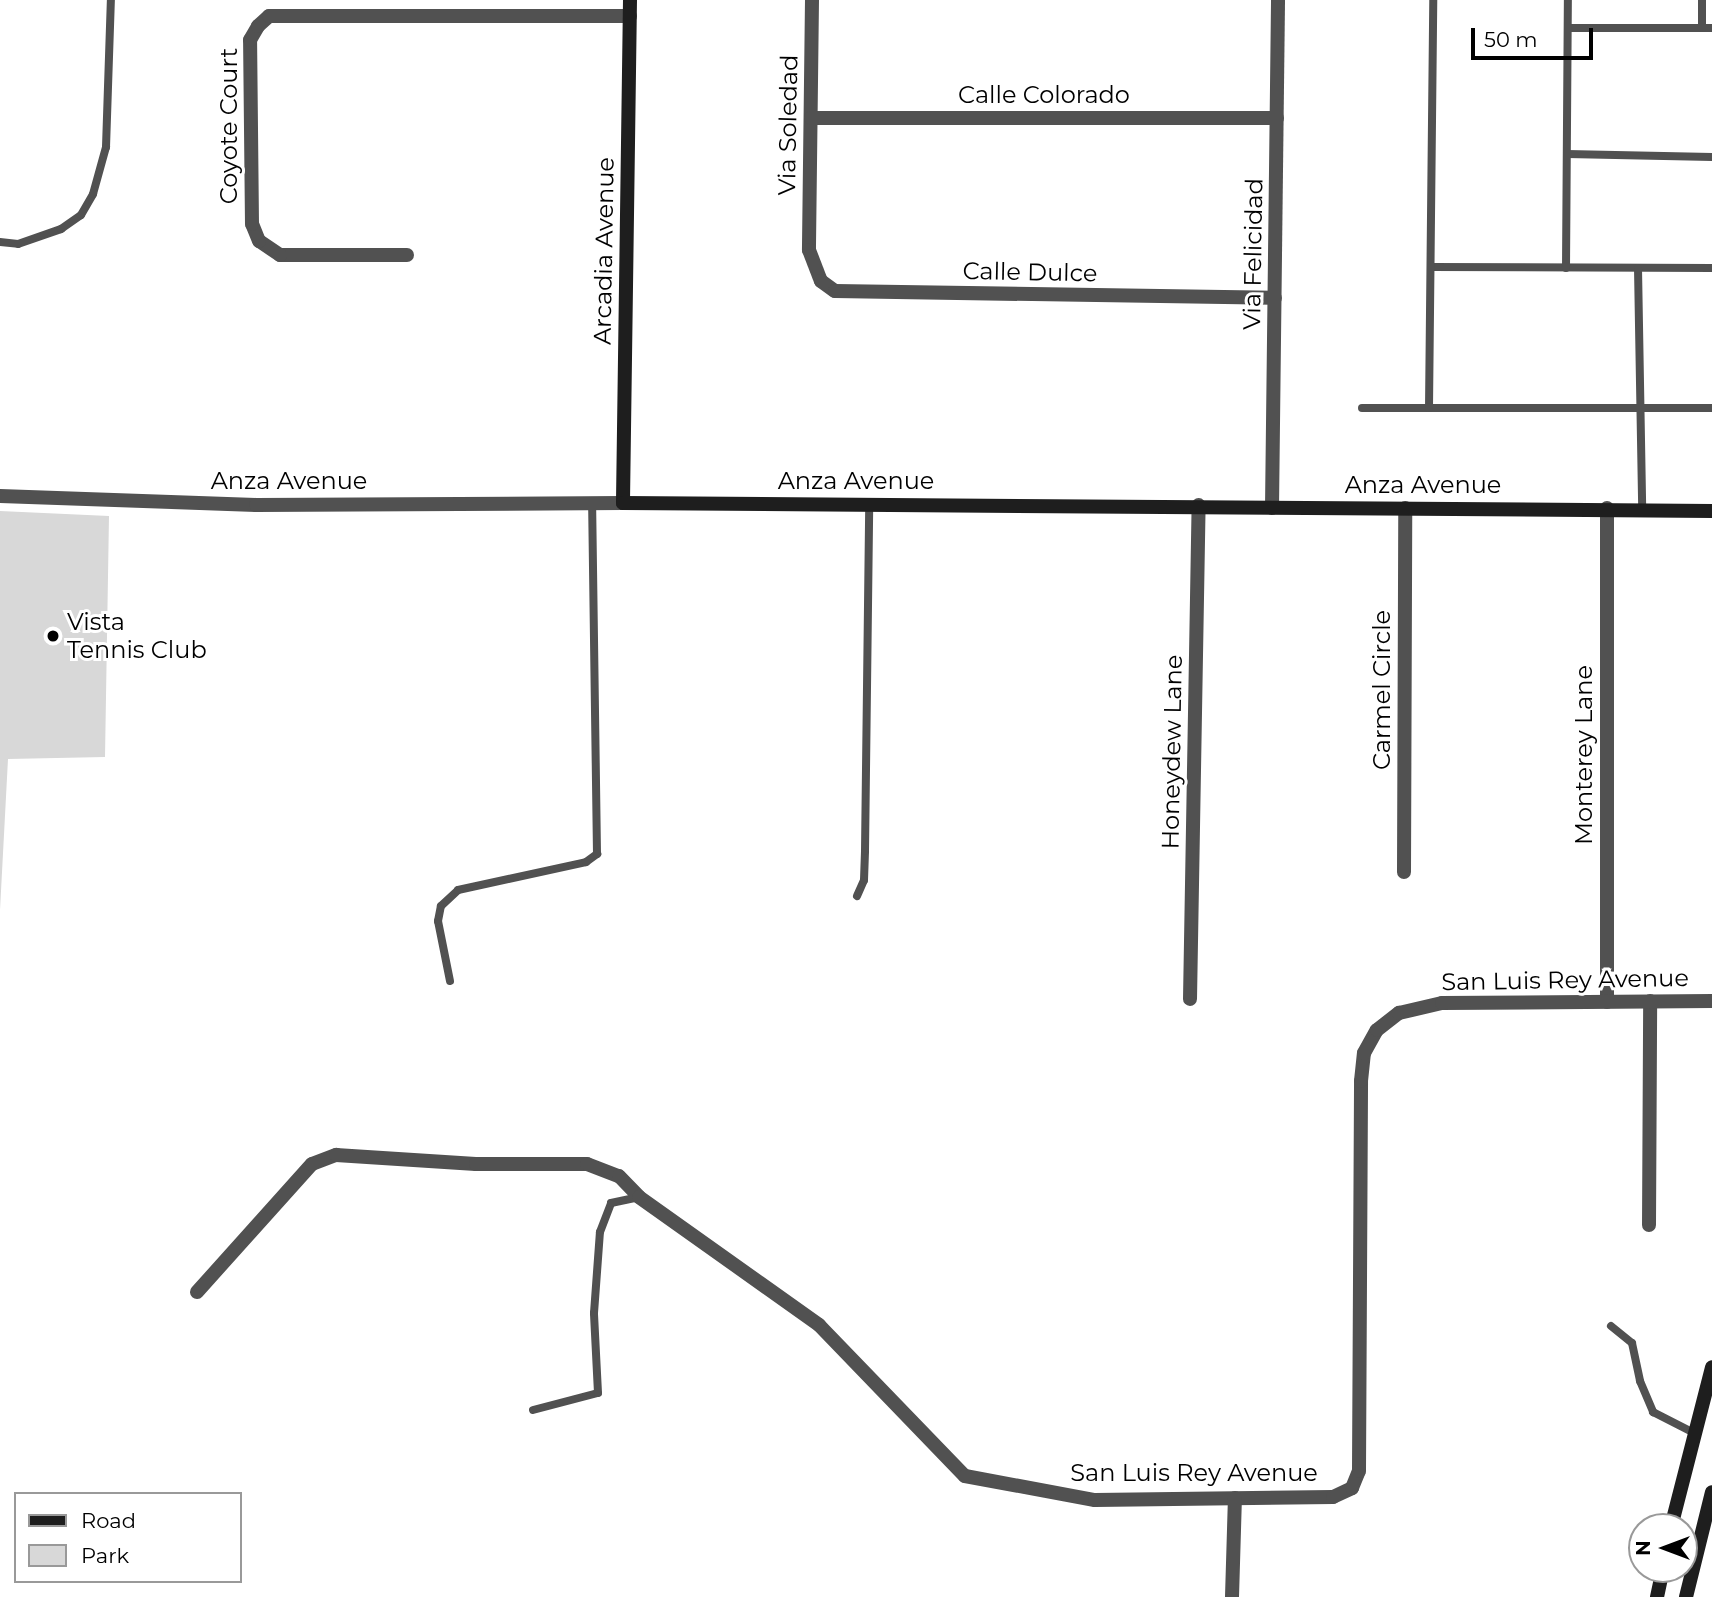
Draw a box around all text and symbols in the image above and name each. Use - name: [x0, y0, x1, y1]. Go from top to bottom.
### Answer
- scale bar: [1474, 14, 1596, 58]
- text: 50 m: [1484, 27, 1538, 52]
- street label: Coyote Court: [215, 48, 243, 204]
- street label: Via Soledad: [772, 54, 804, 196]
- street label: Calle Colorado: [958, 81, 1130, 109]
- street label: Arcadia Avenue: [588, 157, 620, 345]
- street label: Via Felicidad: [1237, 178, 1269, 330]
- street label: Calle Dulce: [962, 256, 1098, 288]
- street label: Anza Avenue: [211, 467, 367, 495]
- street label: Anza Avenue: [778, 467, 934, 495]
- street label: Anza Avenue: [1345, 471, 1501, 499]
- place label: Vista Tennis Club: [67, 608, 207, 664]
- street label: Carmel Circle: [1368, 610, 1396, 770]
- marker: Vista Tennis Club: [45, 628, 61, 644]
- street label: Honeydew Lane: [1156, 654, 1188, 850]
- street label: Monterey Lane: [1570, 665, 1598, 845]
- street label: San Luis Rey Avenue: [1441, 963, 1689, 997]
- street label: San Luis Rey Avenue: [1070, 1459, 1318, 1487]
- legend: [14, 1492, 242, 1583]
- text: Road: [81, 1508, 136, 1533]
- north arrow: [1628, 1513, 1698, 1583]
- text: N: [1632, 1540, 1655, 1556]
- text: Park: [81, 1543, 129, 1568]

